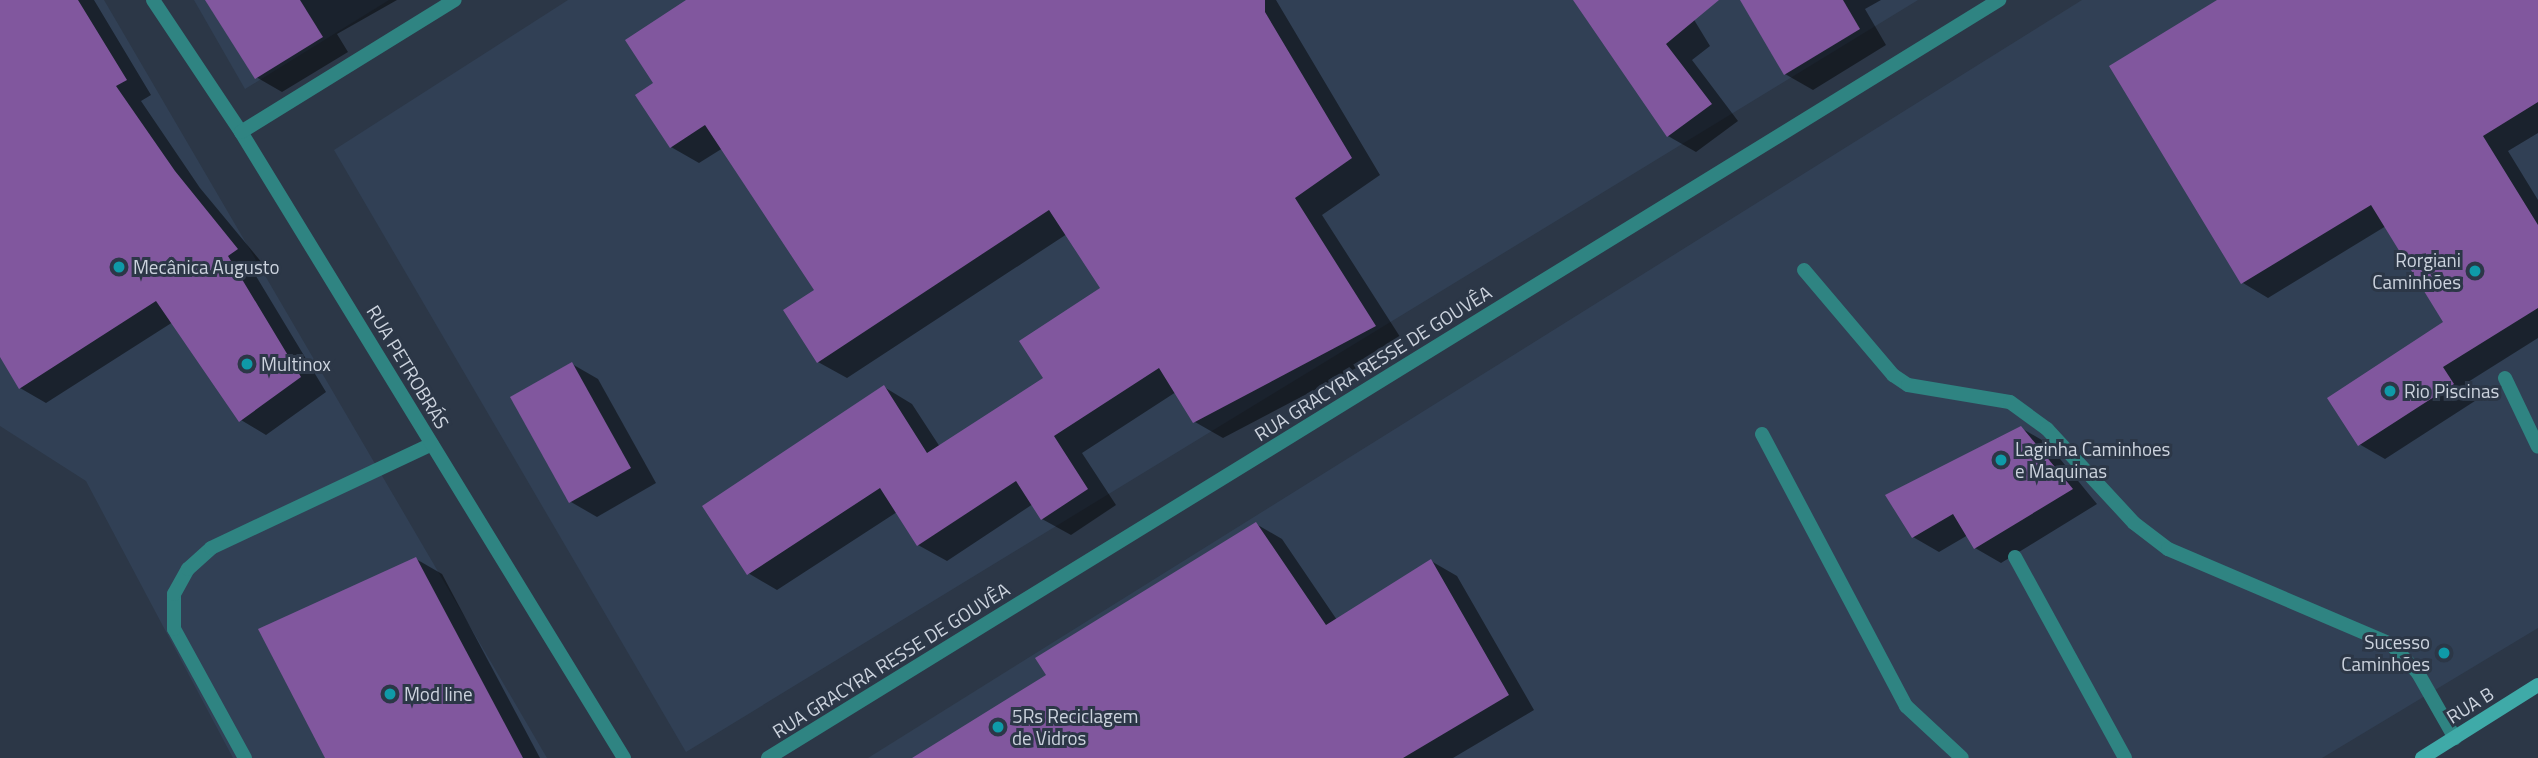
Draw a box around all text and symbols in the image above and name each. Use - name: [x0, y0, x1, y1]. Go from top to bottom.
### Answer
- place label: Rorgiani Caminhões: [2372, 249, 2461, 293]
- place label: Mecânica Augusto: [133, 256, 279, 278]
- marker: Mecânica Augusto: [111, 259, 127, 275]
- marker: Rorgiani Caminhões: [2467, 263, 2483, 279]
- street label: RUA GRACYRA RESSE DE GOUVÊA: [1250, 280, 1496, 446]
- street label: RUA PETROBRÁS: [362, 301, 454, 433]
- place label: Multinox: [261, 353, 331, 375]
- marker: Multinox: [239, 356, 255, 372]
- place label: Rio Piscinas: [2404, 380, 2499, 402]
- marker: Rio Piscinas: [2382, 383, 2398, 399]
- place label: Laginha Caminhoes e Maquinas: [2015, 438, 2170, 482]
- marker: Laginha Caminhoes e Maquinas: [1993, 452, 2009, 468]
- street label: RUA GRACYRA RESSE DE GOUVÊA: [768, 577, 1014, 743]
- place label: Sucesso Caminhões: [2341, 631, 2430, 675]
- marker: Sucesso Caminhões: [2436, 645, 2452, 661]
- street label: RUA B: [2442, 682, 2498, 728]
- place label: Mod line: [404, 683, 472, 705]
- marker: Mod line: [382, 686, 398, 702]
- place label: 5Rs Reciclagem de Vidros: [1012, 705, 1138, 749]
- marker: 5Rs Reciclagem de Vidros: [990, 719, 1006, 735]

